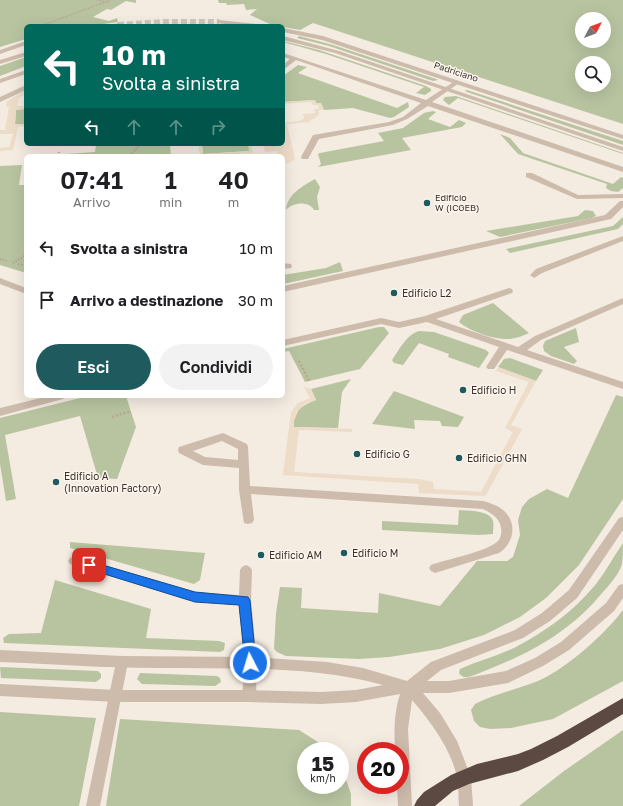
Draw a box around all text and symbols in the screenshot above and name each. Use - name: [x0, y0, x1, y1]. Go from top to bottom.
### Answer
- north arrow: [575, 12, 611, 48]
- map controls: [575, 12, 611, 92]
- text: 10 m: [102, 38, 166, 71]
- icon: left: [36, 40, 88, 92]
- button: search: [575, 56, 611, 92]
- street label: Padriciano: [433, 59, 480, 84]
- text: Svolta a sinistra: [102, 72, 240, 94]
- icon: left: [81, 116, 103, 138]
- icon: ahead: [123, 116, 145, 138]
- icon: ahead: [165, 116, 187, 138]
- icon: right: [207, 116, 229, 138]
- text: 07:41: [60, 165, 123, 194]
- text: 1: [165, 165, 177, 194]
- text: 40: [218, 165, 249, 194]
- place label: Edificio W (ICGEB): [435, 192, 480, 213]
- text: Arrivo: [73, 194, 110, 210]
- text: min: [159, 194, 182, 210]
- text: m: [228, 194, 239, 210]
- marker: Edificio W (ICGEB): [422, 198, 432, 208]
- icon: left: [36, 237, 58, 259]
- text: Svolta a sinistra: [70, 239, 188, 257]
- text: 10 m: [239, 239, 273, 257]
- place label: Edificio L2: [402, 287, 451, 299]
- marker: Edificio L2: [389, 288, 399, 298]
- icon: arrive: [36, 289, 58, 311]
- text: Arrivo a destinazione: [70, 291, 223, 309]
- text: 30 m: [238, 291, 273, 309]
- button: Esci: [36, 344, 151, 390]
- button: Condividi: [159, 344, 273, 390]
- place label: Edificio H: [471, 384, 516, 396]
- marker: Edificio H: [458, 385, 468, 395]
- place label: Edificio G: [365, 448, 410, 460]
- marker: Edificio G: [352, 449, 362, 459]
- place label: Edificio GHN: [467, 452, 527, 464]
- marker: Edificio GHN: [454, 453, 464, 463]
- place label: Edificio A (Innovation Factory): [64, 470, 162, 494]
- marker: Edificio A (Innovation Factory): [51, 477, 61, 487]
- place label: Edificio M: [352, 547, 398, 559]
- pin: [72, 548, 106, 582]
- marker: Edificio M: [339, 548, 349, 558]
- place label: Edificio AM: [269, 549, 322, 561]
- marker: Edificio AM: [256, 550, 266, 560]
- icon: arrive: [78, 554, 100, 576]
- position arrow: [229, 642, 271, 684]
- speed limit sign: 20: [357, 742, 409, 794]
- text: 15: [312, 751, 334, 775]
- text: km/h: [310, 772, 336, 784]

